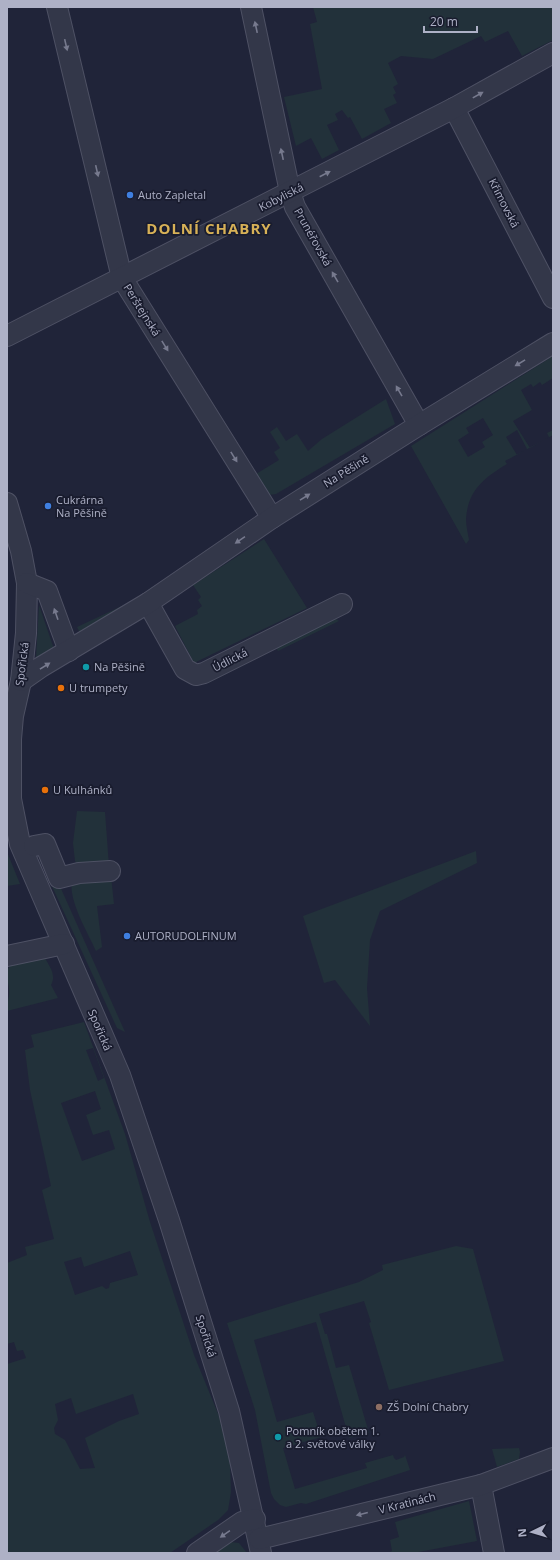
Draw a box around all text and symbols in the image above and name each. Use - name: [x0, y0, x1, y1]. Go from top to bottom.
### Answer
- scale bar: [424, 8, 477, 34]
- text: 20 m: [430, 13, 458, 30]
- one-way arrow: [252, 20, 258, 33]
- one-way arrow: [64, 39, 70, 51]
- one-way arrow: [472, 92, 484, 98]
- one-way arrow: [279, 148, 285, 160]
- one-way arrow: [94, 165, 100, 178]
- one-way arrow: [319, 171, 331, 177]
- street label: Křimovská: [486, 176, 523, 230]
- street label: Kobyliská: [256, 179, 306, 214]
- place label: Auto Zapletal: [138, 187, 206, 202]
- marker: Auto Zapletal: [125, 190, 135, 200]
- street label: Prunéřovská: [291, 205, 336, 269]
- district label: DOLNÍ CHABRY: [146, 218, 272, 238]
- one-way arrow: [332, 272, 339, 283]
- street label: Perštejnská: [120, 281, 164, 339]
- one-way arrow: [161, 341, 169, 351]
- one-way arrow: [514, 360, 526, 367]
- one-way arrow: [396, 385, 403, 396]
- one-way arrow: [230, 451, 238, 462]
- street label: Na Pěšině: [320, 451, 371, 490]
- place label: Cukrárna Na Pěšině: [56, 492, 107, 520]
- one-way arrow: [299, 493, 311, 500]
- marker: Cukrárna Na Pěšině: [43, 501, 53, 511]
- one-way arrow: [235, 536, 245, 544]
- one-way arrow: [52, 608, 58, 620]
- street label: Spořická: [11, 641, 32, 687]
- street label: Údlická: [210, 644, 250, 675]
- place label: Na Pěšině: [94, 659, 145, 674]
- one-way arrow: [39, 662, 50, 669]
- marker: Na Pěšině: [81, 662, 91, 672]
- place label: U trumpety: [69, 680, 128, 695]
- marker: U trumpety: [56, 683, 66, 693]
- place label: U Kulhánků: [53, 782, 112, 797]
- marker: U Kulhánků: [40, 785, 50, 795]
- place label: AUTORUDOLFINUM: [135, 928, 237, 943]
- marker: AUTORUDOLFINUM: [122, 931, 132, 941]
- street label: Spořická: [85, 1007, 116, 1053]
- street label: Spořická: [193, 1313, 220, 1359]
- place label: ZŠ Dolní Chabry: [387, 1399, 469, 1414]
- marker: ZŠ Dolní Chabry: [374, 1402, 384, 1412]
- place label: Pomník obětem 1. a 2. světové války: [286, 1423, 380, 1451]
- marker: Pomník obětem 1. a 2. světové války: [273, 1432, 283, 1442]
- street label: V Kratinách: [377, 1488, 437, 1517]
- one-way arrow: [355, 1512, 368, 1518]
- north arrow: [512, 1512, 552, 1552]
- text: N: [514, 1528, 529, 1538]
- one-way arrow: [219, 1530, 230, 1538]

